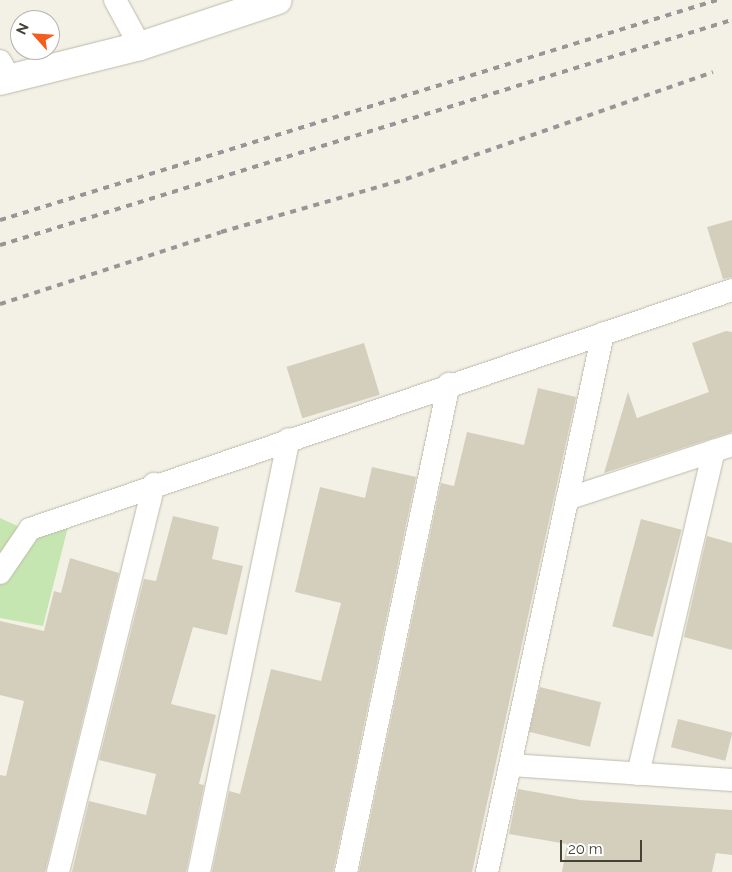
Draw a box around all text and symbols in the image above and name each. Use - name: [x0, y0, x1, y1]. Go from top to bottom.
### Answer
- north arrow: [10, 10, 60, 60]
- text: N: [13, 21, 32, 37]
- scale bar: [562, 830, 644, 862]
- text: 20 m: [568, 840, 603, 858]

